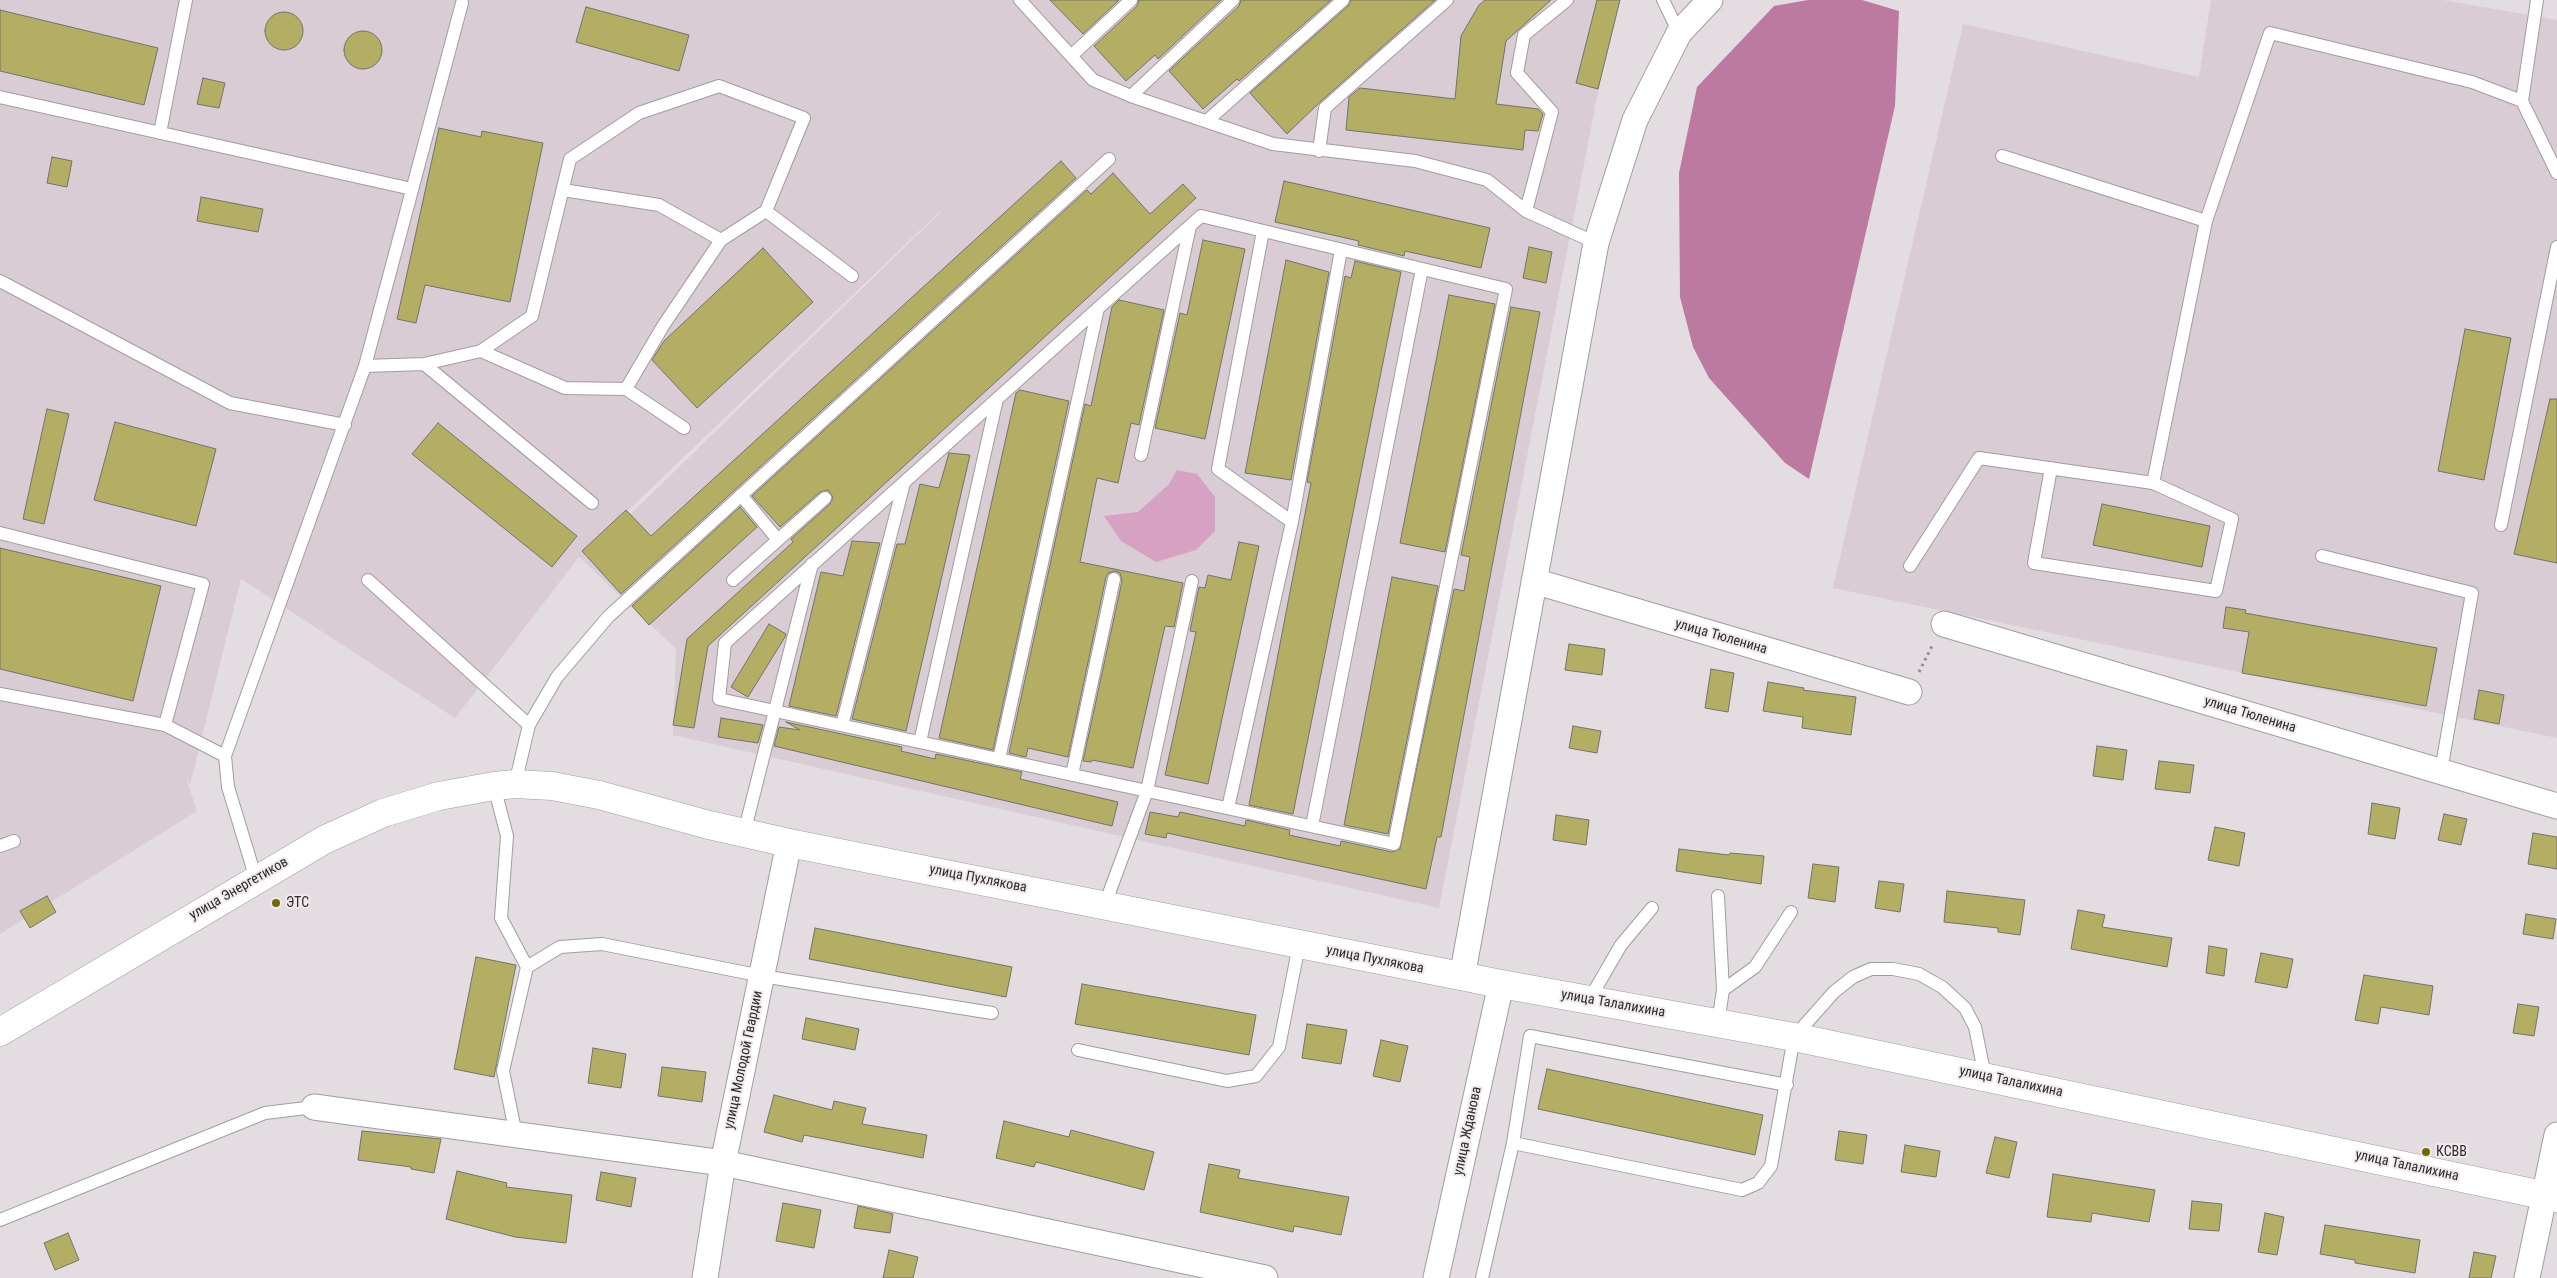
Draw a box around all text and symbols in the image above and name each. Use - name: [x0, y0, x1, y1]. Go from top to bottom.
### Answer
- street label: улица Тюленина: [1673, 616, 1769, 658]
- street label: улица Тюленина: [2202, 693, 2298, 737]
- street label: улица Энергетиков: [187, 854, 291, 924]
- street label: улица Пухлякова: [928, 861, 1028, 897]
- place label: ЭТС: [286, 895, 309, 911]
- marker: ЭТС: [270, 897, 282, 909]
- street label: улица Пухлякова: [1325, 942, 1425, 978]
- street label: улица Талалихина: [1560, 987, 1666, 1021]
- street label: улица Молодой Гвардии: [721, 989, 767, 1131]
- street label: улица Талалихина: [1958, 1063, 2064, 1101]
- street label: улица Жданова: [1450, 1085, 1486, 1177]
- place label: КСВВ: [2436, 1144, 2467, 1160]
- marker: КСВВ: [2420, 1146, 2432, 1158]
- street label: улица Талалихина: [2354, 1147, 2460, 1185]

